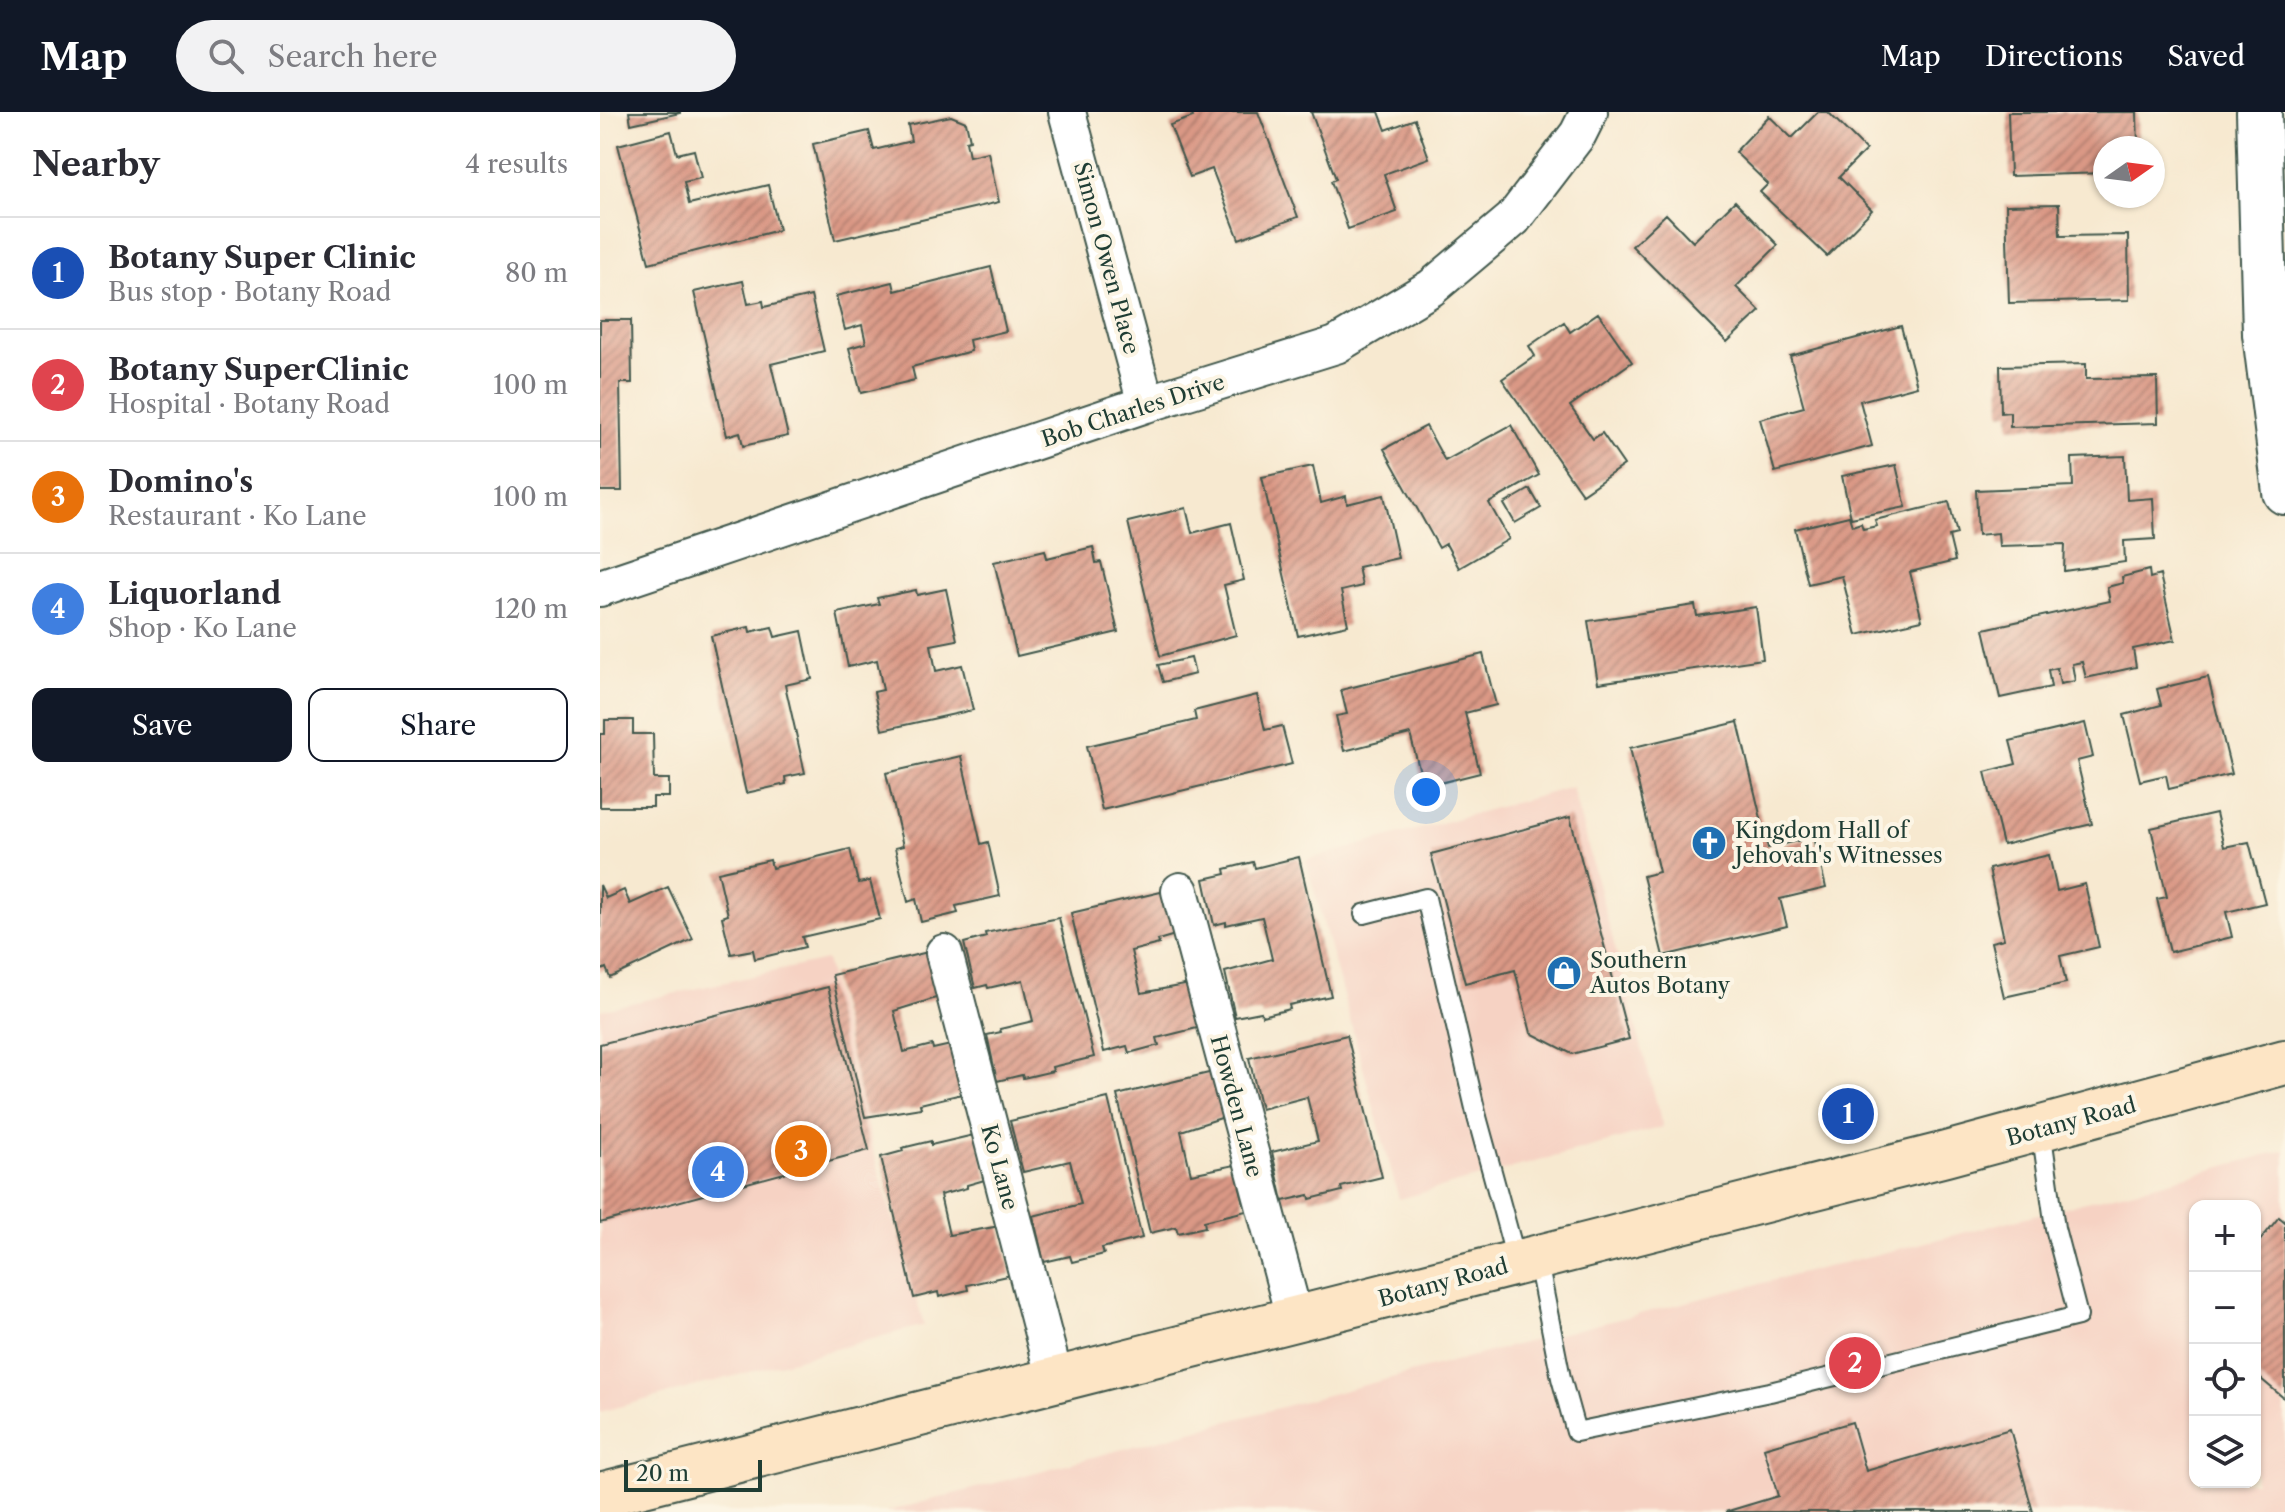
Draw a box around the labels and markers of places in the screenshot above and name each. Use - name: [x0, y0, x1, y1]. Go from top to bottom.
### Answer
- place label: Kingdom Hall of Jehovah's Witnesses: [1732, 817, 1943, 869]
- church icon: Kingdom Hall of Jehovah's Witnesses: [1690, 824, 1728, 862]
- place label: Southern Autos Botany: [1589, 947, 1731, 999]
- shop icon: Southern Autos Botany: [1545, 954, 1583, 992]
- pin: 1: [1822, 1084, 1874, 1144]
- pin: 3: [775, 1121, 827, 1181]
- pin: 4: [692, 1142, 744, 1202]
- pin: 2: [1829, 1333, 1881, 1393]

